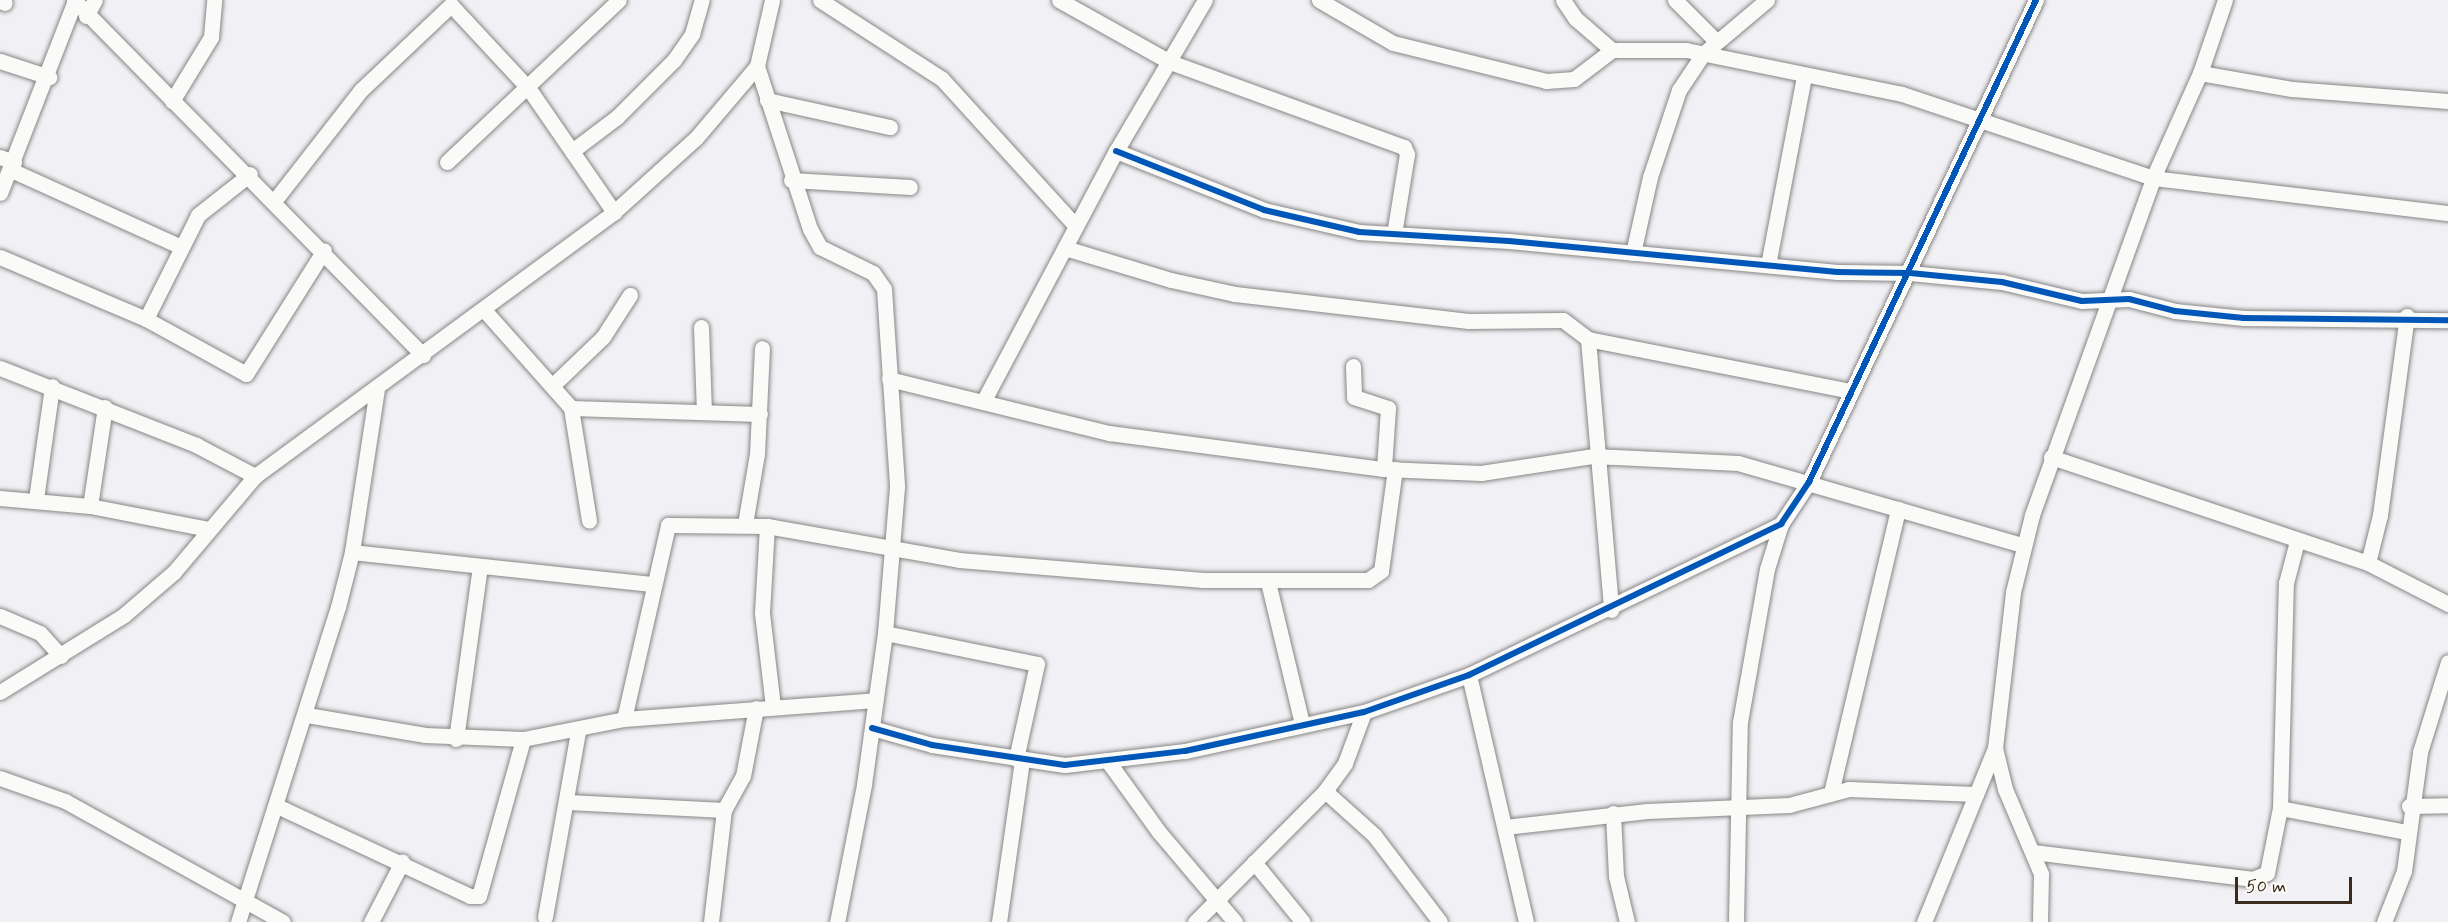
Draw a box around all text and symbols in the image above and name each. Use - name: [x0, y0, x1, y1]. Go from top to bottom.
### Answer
- scale bar: [2238, 865, 2355, 903]
- text: 50 m: [2246, 875, 2286, 899]

